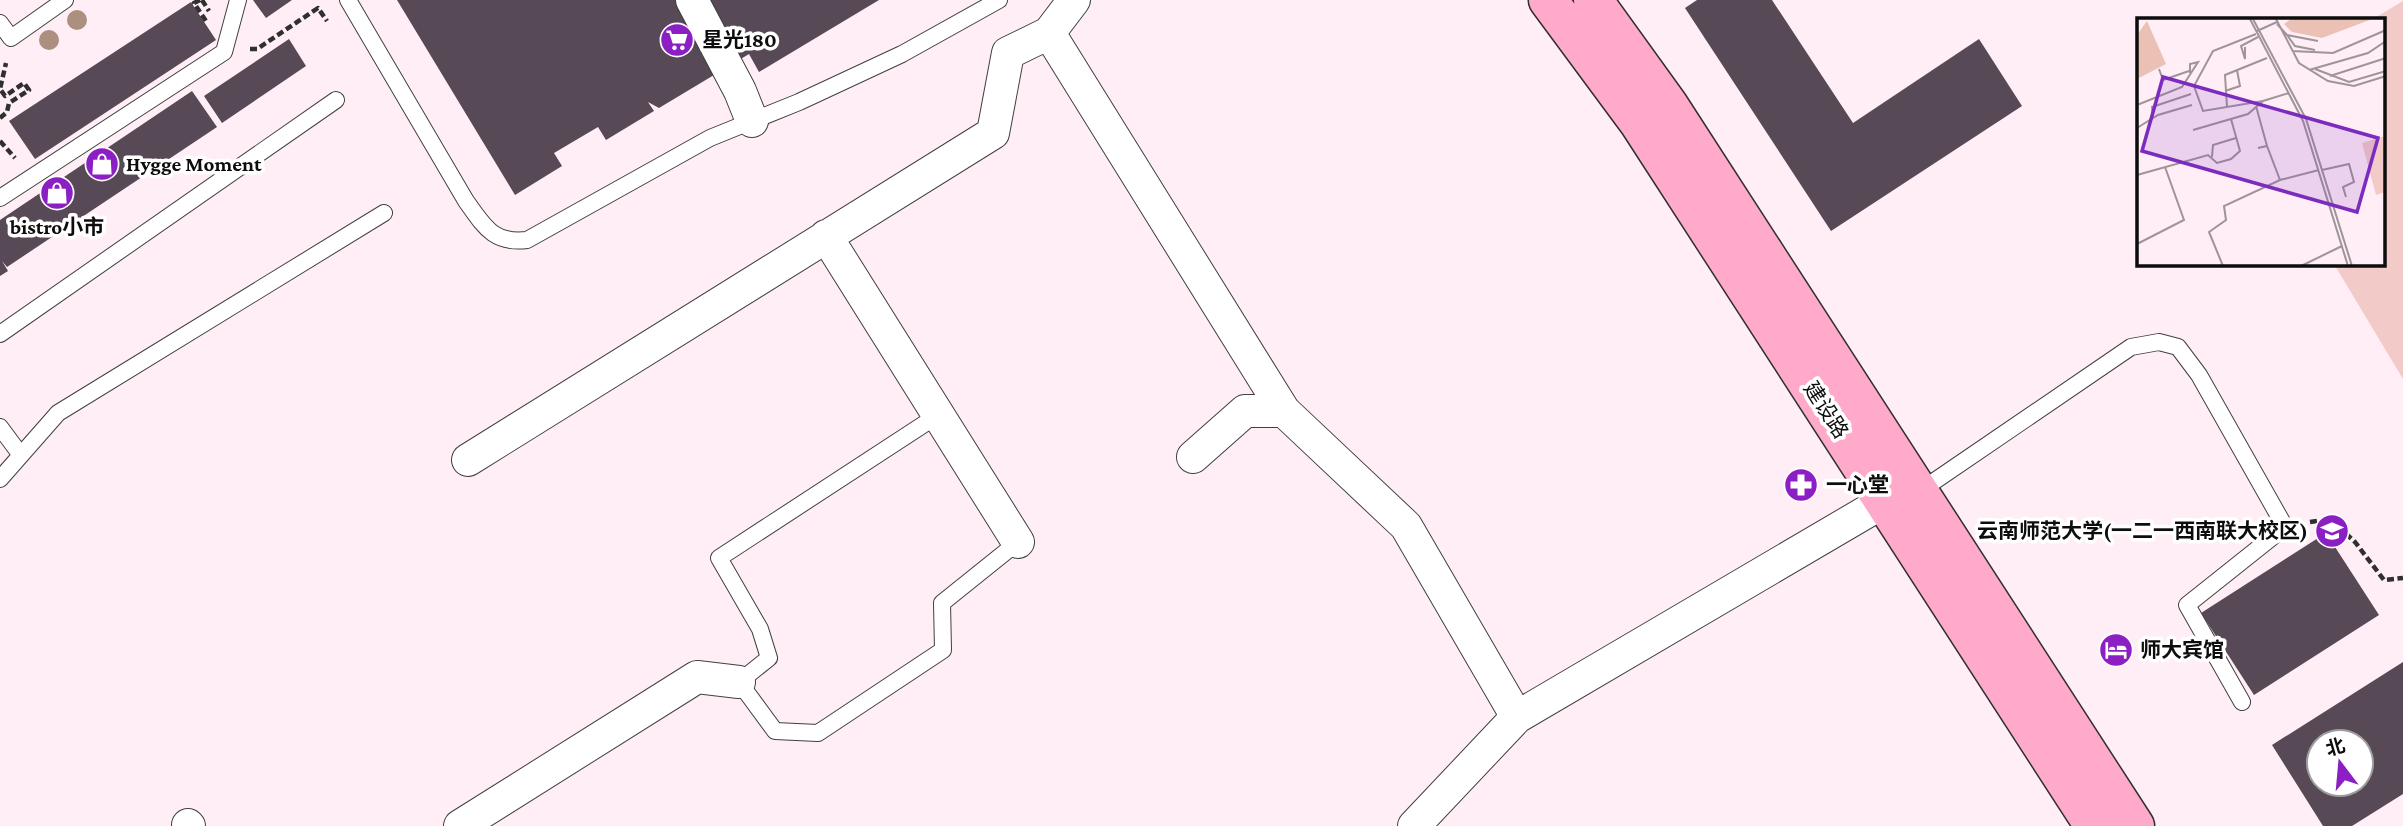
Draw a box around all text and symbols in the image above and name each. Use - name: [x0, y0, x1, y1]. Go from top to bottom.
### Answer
- inset map: [2137, 18, 2386, 266]
- supermarket icon: 星光180: [658, 21, 696, 59]
- place label: 星光180: [702, 28, 777, 52]
- shop icon: Hygge Moment: [83, 145, 121, 183]
- place label: Hygge Moment: [126, 152, 262, 176]
- shop icon: bistro小市: [38, 174, 76, 212]
- place label: bistro小市: [9, 215, 104, 239]
- street label: 建设路: [1799, 377, 1853, 443]
- pharmacy icon: 一心堂: [1782, 466, 1820, 504]
- place label: 一心堂: [1826, 473, 1889, 497]
- school or university icon: 云南师范大学(一二一西南联大校区): [2313, 512, 2351, 550]
- place label: 云南师范大学(一二一西南联大校区): [1977, 519, 2308, 543]
- hotel icon: 师大宾馆: [2097, 631, 2135, 669]
- place label: 师大宾馆: [2140, 638, 2224, 662]
- north arrow: [2305, 728, 2375, 798]
- text: 北: [2323, 734, 2347, 760]

